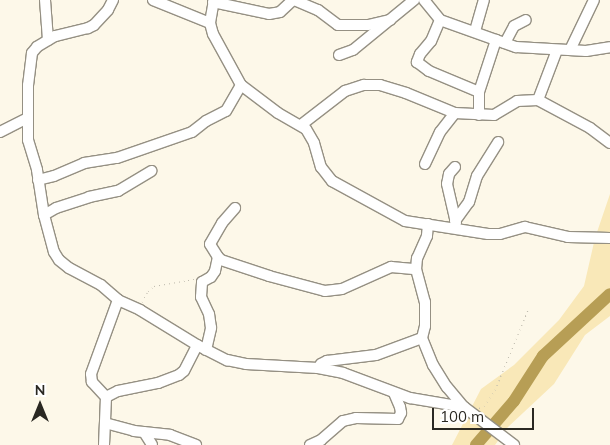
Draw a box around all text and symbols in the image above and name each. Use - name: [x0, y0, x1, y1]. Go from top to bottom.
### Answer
- north arrow: [15, 380, 65, 430]
- text: N: [35, 381, 45, 399]
- scale bar: [435, 398, 538, 430]
- text: 100 m: [440, 407, 484, 426]

